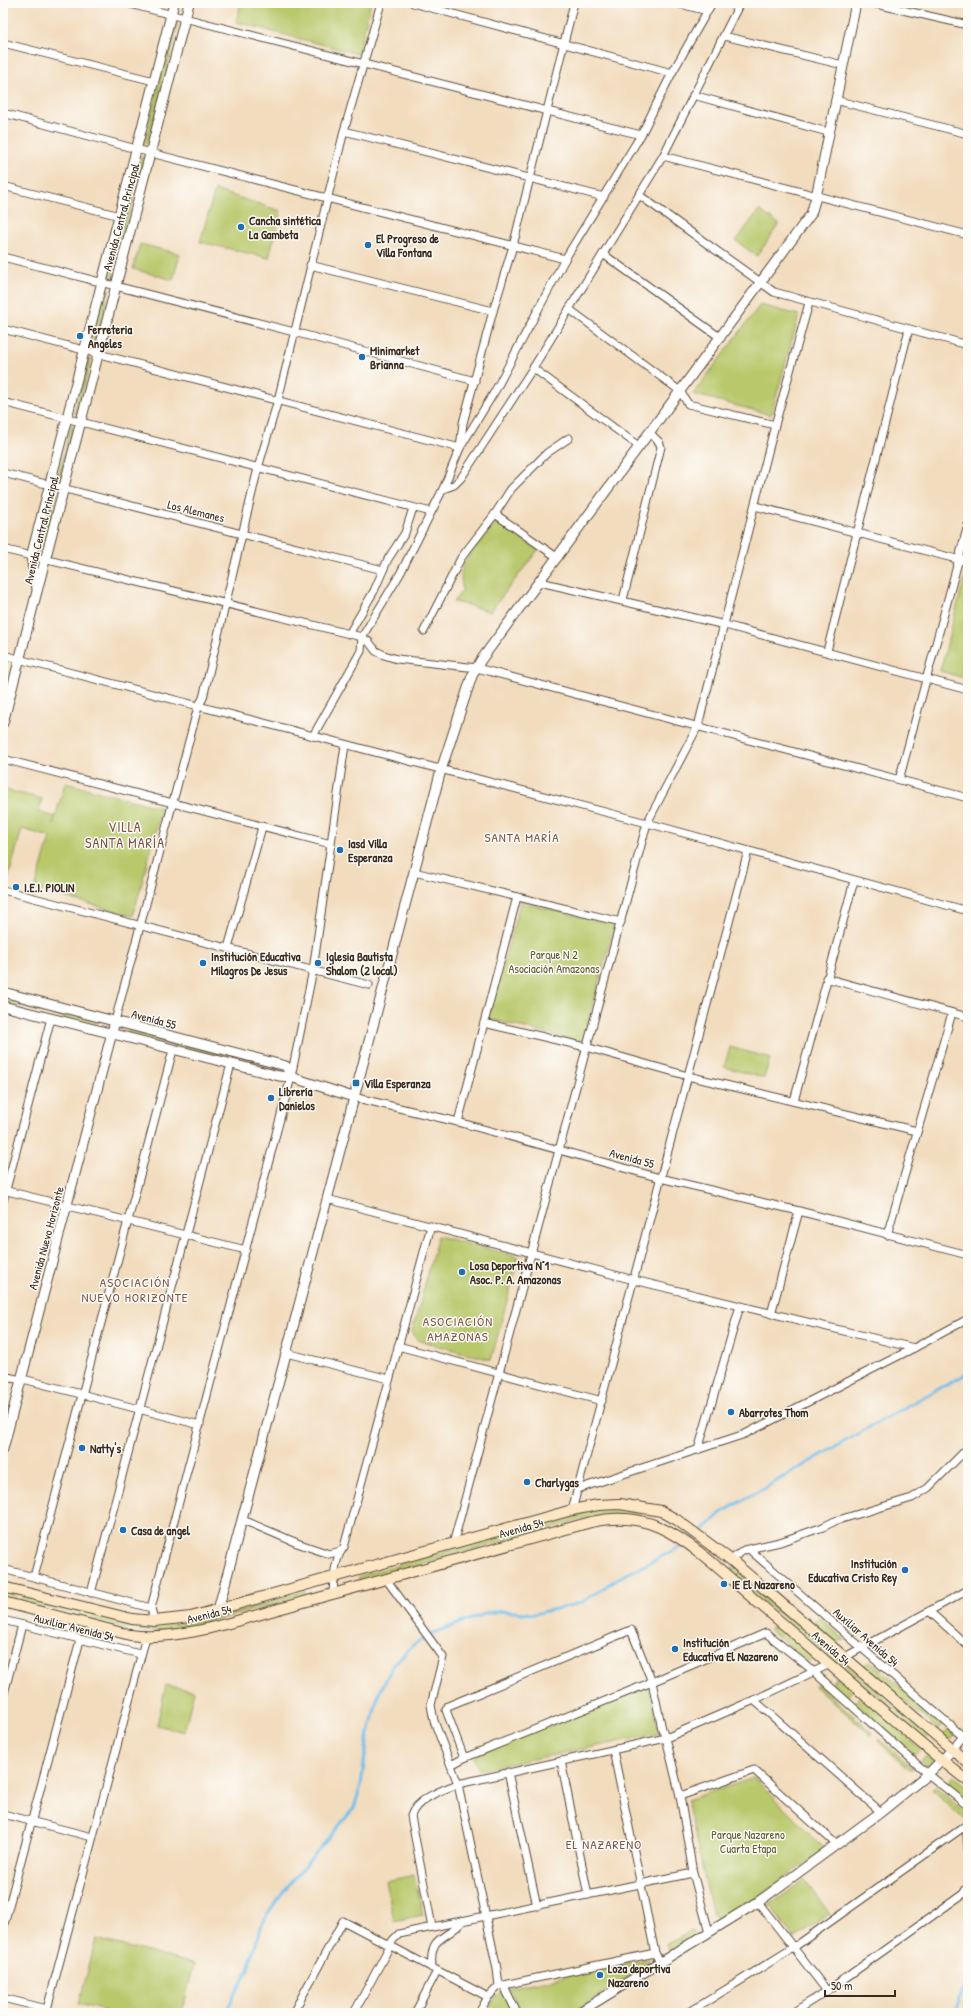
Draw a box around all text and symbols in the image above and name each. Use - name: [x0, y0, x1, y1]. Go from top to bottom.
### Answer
- street label: Avenida Central Principal: [98, 161, 144, 273]
- place label: Cancha sintética La Gambeta: [249, 212, 321, 243]
- marker: Cancha sintética La Gambeta: [236, 222, 246, 232]
- place label: El Progreso de Villa Fontana: [376, 230, 439, 261]
- marker: El Progreso de Villa Fontana: [363, 240, 373, 250]
- place label: Ferreteria Angeles: [87, 321, 133, 353]
- marker: Ferreteria Angeles: [75, 331, 85, 341]
- place label: Minimarket Brianna: [370, 342, 420, 373]
- marker: Minimarket Brianna: [357, 352, 367, 362]
- street label: Avenida Central Principal: [19, 473, 63, 586]
- street label: Los Alemanes: [166, 496, 227, 526]
- district label: VILLA SANTA MARÍA: [85, 817, 165, 852]
- district label: SANTA MARÍA: [484, 828, 560, 846]
- place label: Iasd Villa Esperanza: [348, 835, 393, 867]
- marker: Iasd Villa Esperanza: [335, 845, 345, 855]
- place label: I.E.I. PIOLIN: [24, 879, 75, 896]
- marker: I.E.I. PIOLIN: [11, 882, 21, 892]
- park label: Parque N 2 Asociación Amazonas: [508, 946, 600, 977]
- place label: Institución Educativa Milagros De Jesus: [211, 948, 301, 980]
- place label: Iglesia Bautista Shalom (2 local): [326, 948, 398, 979]
- marker: Institución Educativa Milagros De Jesus: [198, 958, 208, 968]
- marker: Iglesia Bautista Shalom (2 local): [313, 958, 323, 968]
- street label: Avenida 55: [130, 1005, 178, 1033]
- place label: Villa Esperanza: [364, 1075, 431, 1093]
- marker: Villa Esperanza: [351, 1078, 361, 1088]
- place label: Librería Danielos: [279, 1083, 315, 1114]
- marker: Librería Danielos: [266, 1093, 276, 1103]
- street label: Avenida 55: [608, 1144, 656, 1172]
- street label: Avenida Nuevo Horizonte: [24, 1184, 68, 1291]
- place label: Losa Deportiva N°1 Asoc. P. A. Amazonas: [470, 1257, 561, 1288]
- marker: Losa Deportiva N°1 Asoc. P. A. Amazonas: [457, 1267, 467, 1277]
- district label: ASOCIACIÓN NUEVO HORIZONTE: [81, 1273, 189, 1306]
- district label: ASOCIACIÓN AMAZONAS: [423, 1312, 493, 1345]
- place label: Abarrotes Thom: [739, 1404, 809, 1421]
- marker: Abarrotes Thom: [726, 1407, 736, 1417]
- place label: Natty's: [90, 1440, 121, 1458]
- marker: Natty's: [77, 1443, 87, 1453]
- place label: Charlygas: [535, 1474, 579, 1492]
- marker: Charlygas: [522, 1477, 532, 1487]
- street label: Avenida 54: [497, 1513, 546, 1542]
- place label: Casa de angel: [131, 1522, 191, 1540]
- marker: Casa de angel: [118, 1525, 128, 1535]
- place label: Institución Educativa Cristo Rey: [808, 1555, 898, 1587]
- marker: Institución Educativa Cristo Rey: [900, 1565, 910, 1575]
- place label: IE El Nazareno: [732, 1576, 795, 1593]
- marker: IE El Nazareno: [719, 1579, 729, 1589]
- street label: Avenida 54: [185, 1600, 234, 1628]
- street label: Auxiliar Avenida 54: [830, 1605, 902, 1669]
- street label: Auxiliar Avenida 54: [32, 1609, 116, 1645]
- street label: Avenida 54: [809, 1628, 853, 1668]
- place label: Institución Educativa El Nazareno: [683, 1634, 778, 1665]
- marker: Institución Educativa El Nazareno: [670, 1644, 680, 1654]
- park label: Parque Nazareno Cuarta Etapa: [711, 1826, 785, 1857]
- district label: EL NAZARENO: [566, 1835, 642, 1853]
- place label: Loza deportiva Nazareno: [608, 1960, 671, 1991]
- marker: Loza deportiva Nazareno: [595, 1970, 605, 1980]
- scale bar: [825, 1972, 895, 1998]
- text: 50 m: [831, 1977, 852, 1994]

